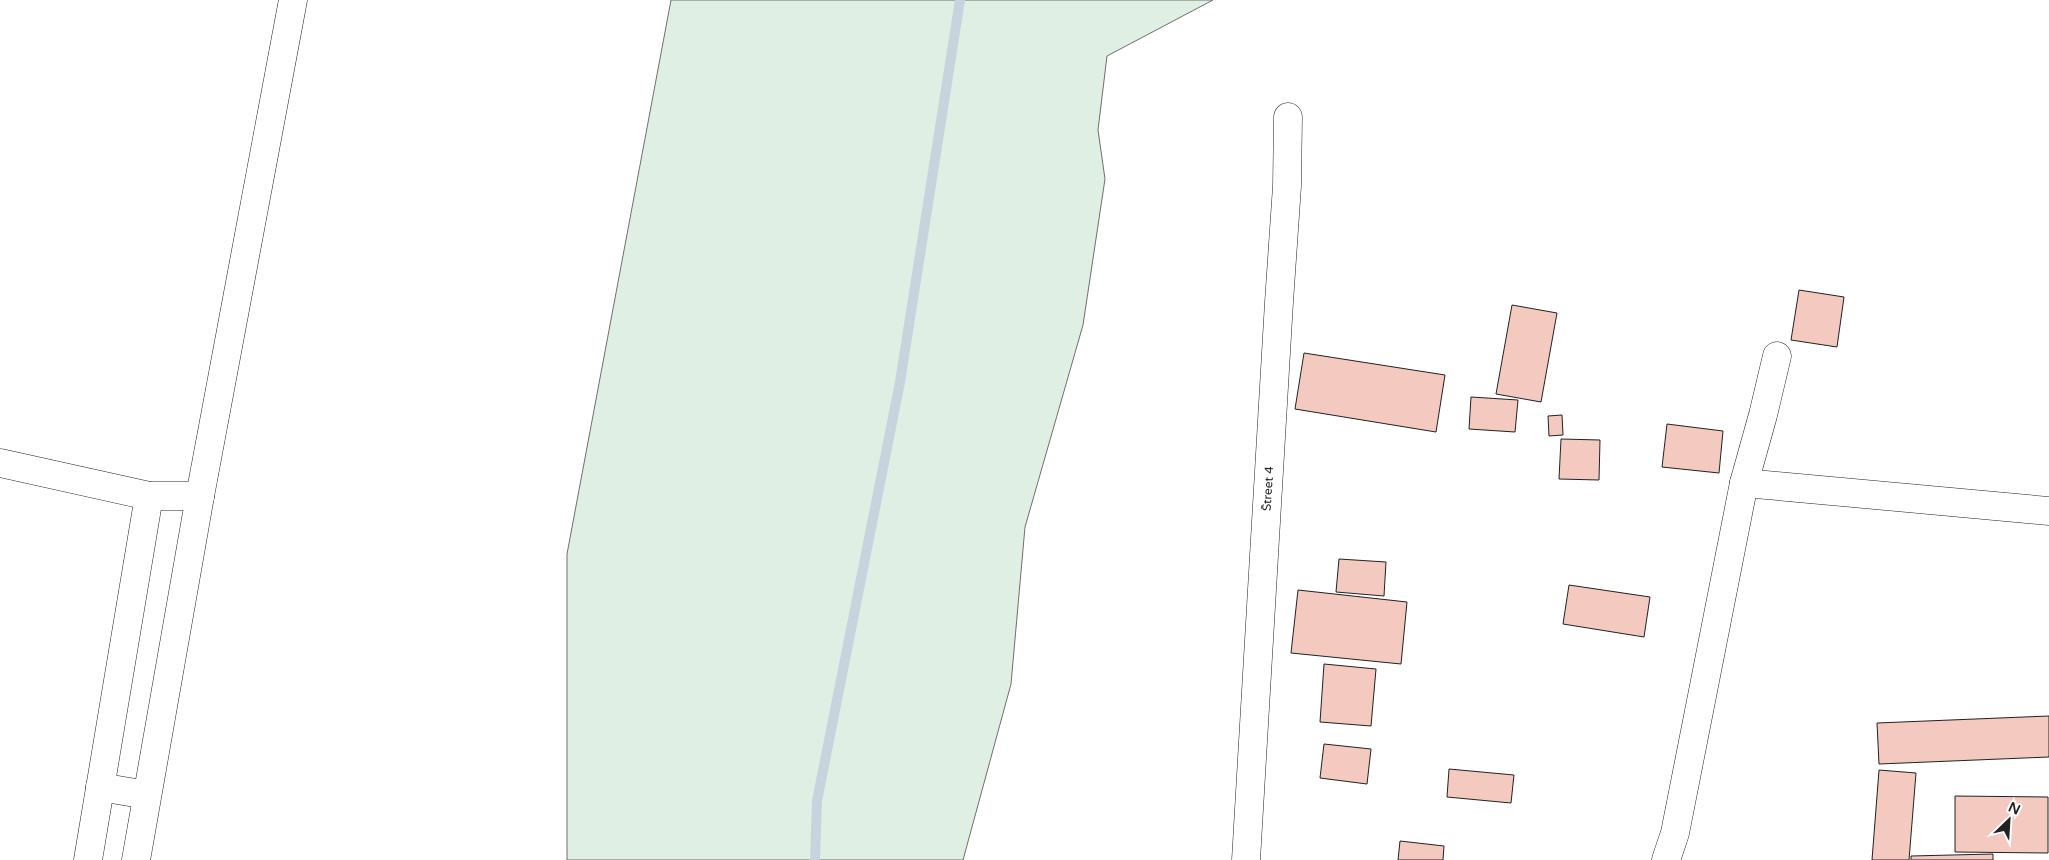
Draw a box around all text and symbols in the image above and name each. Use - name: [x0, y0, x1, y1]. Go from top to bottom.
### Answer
- street label: S̄treet 4: [1260, 465, 1276, 512]
- north arrow: [1984, 795, 2034, 845]
- text: N: [2006, 799, 2023, 819]

